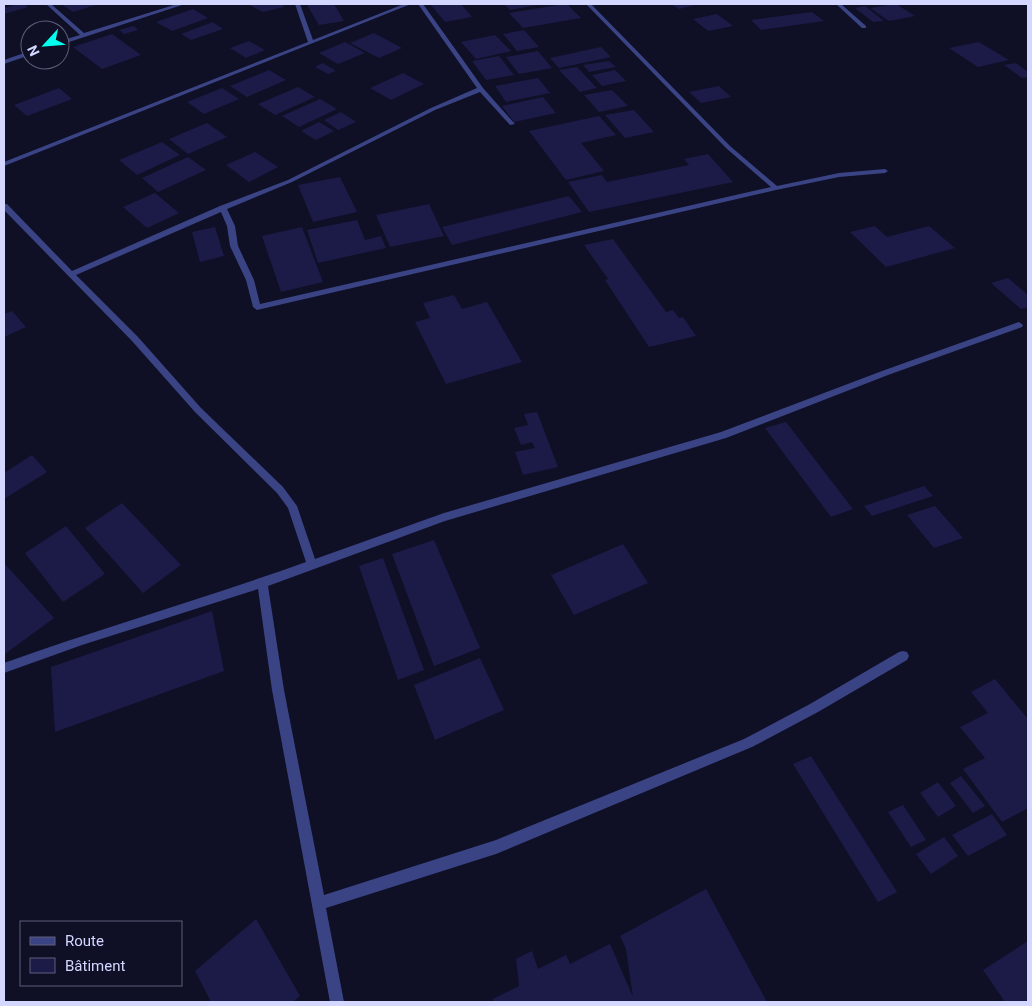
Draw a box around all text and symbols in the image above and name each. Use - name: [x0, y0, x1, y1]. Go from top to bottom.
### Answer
- north arrow: [20, 20, 70, 70]
- text: N: [24, 43, 43, 59]
- legend: [20, 921, 182, 986]
- text: Route: [65, 932, 104, 950]
- text: Bâtiment: [65, 957, 125, 975]

